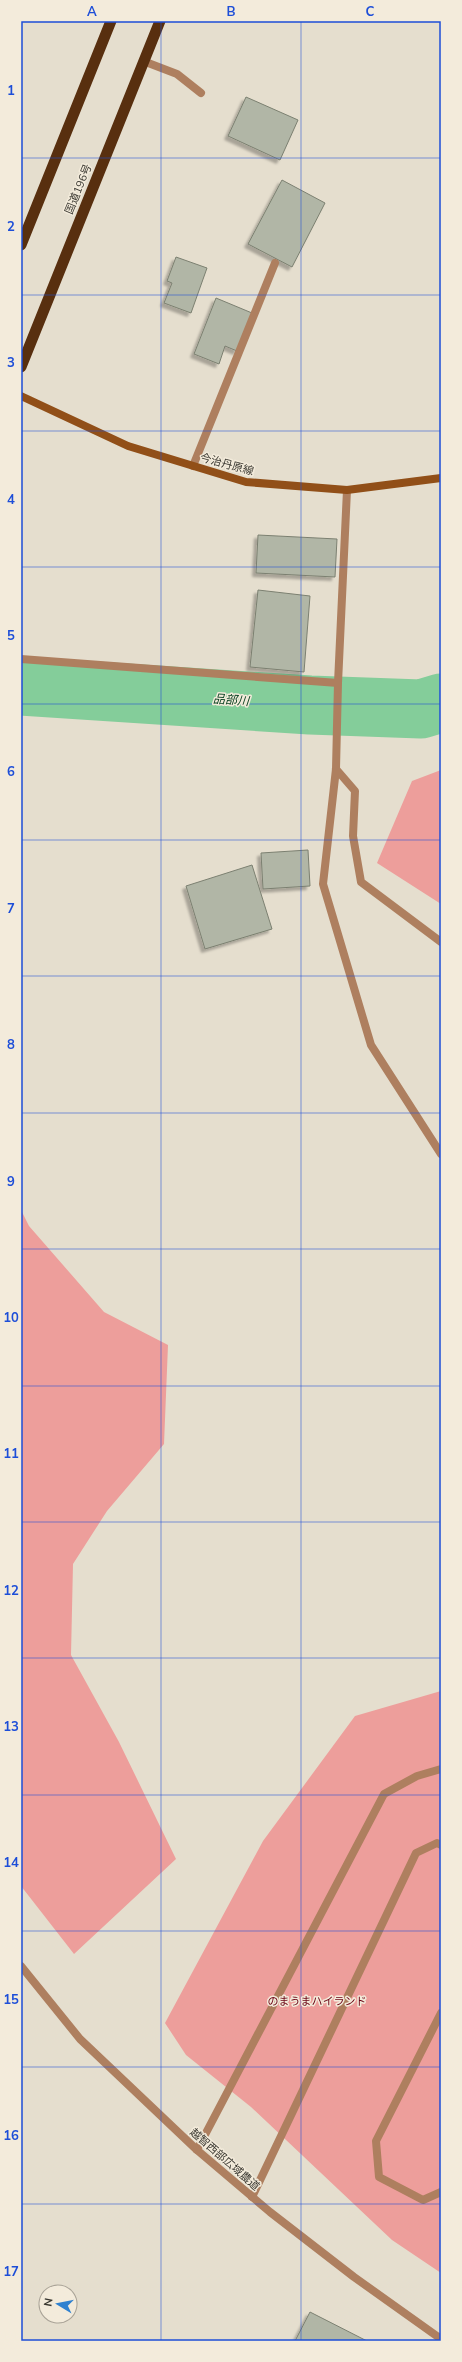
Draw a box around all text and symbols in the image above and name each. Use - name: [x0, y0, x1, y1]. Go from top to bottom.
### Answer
- text: A: [87, 3, 97, 19]
- text: B: [227, 3, 236, 19]
- text: C: [366, 3, 375, 19]
- text: 1: [7, 82, 15, 98]
- street label: 国道196号: [62, 162, 94, 216]
- text: 2: [7, 218, 15, 234]
- text: 3: [7, 354, 15, 370]
- street label: 今治丹原線: [199, 450, 255, 478]
- text: 4: [7, 491, 15, 507]
- text: 5: [7, 627, 15, 643]
- water label: 品部川: [213, 691, 252, 708]
- text: 6: [7, 763, 15, 779]
- text: 7: [7, 900, 15, 916]
- text: 8: [7, 1036, 15, 1052]
- text: 9: [7, 1173, 15, 1189]
- text: 10: [3, 1309, 19, 1325]
- text: 11: [3, 1445, 19, 1461]
- text: 12: [3, 1582, 19, 1598]
- text: 13: [3, 1718, 19, 1734]
- text: 14: [3, 1854, 19, 1870]
- text: 15: [3, 1991, 19, 2007]
- park label: のまうまハイランド: [268, 1994, 366, 2008]
- street label: 越智西部広域農道: [187, 2125, 263, 2193]
- text: 16: [3, 2127, 19, 2143]
- text: 17: [3, 2263, 19, 2279]
- north arrow: [38, 2284, 78, 2324]
- text: N: [41, 2297, 56, 2308]

